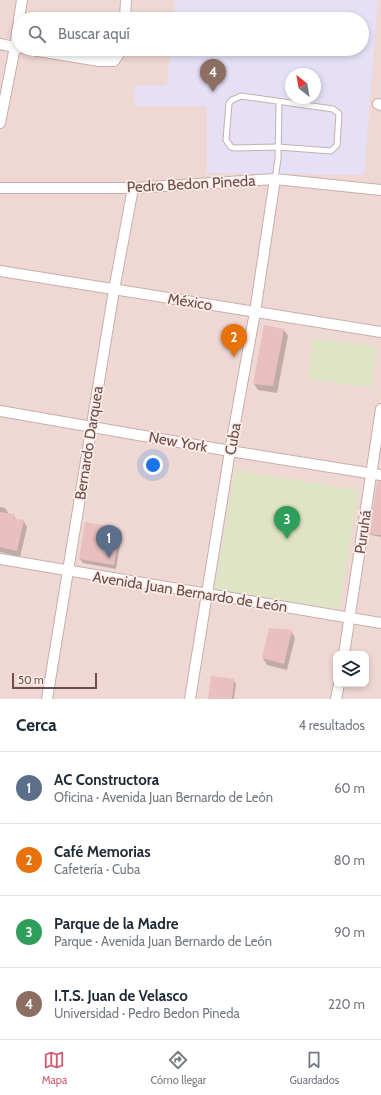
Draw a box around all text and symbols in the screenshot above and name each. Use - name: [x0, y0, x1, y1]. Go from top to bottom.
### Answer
- search box: [12, 12, 369, 56]
- icon: search: [26, 23, 48, 45]
- text: Buscar aquí: [58, 25, 130, 43]
- pin: 4: [200, 59, 226, 92]
- north arrow: [285, 68, 321, 104]
- street label: Pedro Bedon Pineda: [126, 172, 257, 196]
- street label: México: [166, 290, 214, 314]
- pin: 2: [221, 324, 247, 357]
- street label: Bernardo Darquea: [71, 384, 107, 501]
- street label: Cuba: [221, 421, 245, 457]
- street label: New York: [147, 428, 209, 456]
- your location: [143, 455, 163, 475]
- pin: 3: [274, 506, 300, 539]
- street label: Puruhá: [351, 508, 375, 555]
- pin: 1: [96, 525, 122, 558]
- street label: Avenida Juan Bernardo de León: [91, 568, 289, 616]
- map controls: [333, 651, 369, 687]
- button: layers: [333, 651, 369, 687]
- scale bar: [12, 671, 97, 690]
- text: 50 m: [18, 673, 44, 687]
- text: Cerca: [16, 715, 57, 735]
- text: 4 resultados: [298, 717, 365, 733]
- text: AC Constructora: [54, 771, 159, 789]
- text: 1: [27, 780, 31, 796]
- text: 60 m: [334, 780, 365, 796]
- text: Oficina · Avenida Juan Bernardo de León: [54, 789, 273, 805]
- text: Café Memorias: [54, 843, 151, 861]
- text: 2: [26, 852, 32, 868]
- text: 80 m: [334, 852, 365, 868]
- text: Cafetería · Cuba: [54, 861, 140, 877]
- text: Parque de la Madre: [54, 915, 178, 933]
- text: 3: [25, 924, 33, 940]
- text: 90 m: [334, 924, 365, 940]
- text: Parque · Avenida Juan Bernardo de León: [54, 933, 272, 949]
- text: I.T.S. Juan de Velasco: [54, 987, 188, 1005]
- text: 4: [25, 996, 33, 1012]
- text: 220 m: [328, 996, 365, 1012]
- text: Universidad · Pedro Bedon Pineda: [54, 1005, 240, 1021]
- tab: Mapa: [42, 1049, 67, 1087]
- tab: Cómo llegar: [150, 1049, 206, 1087]
- tab: Guardados: [290, 1049, 339, 1087]

